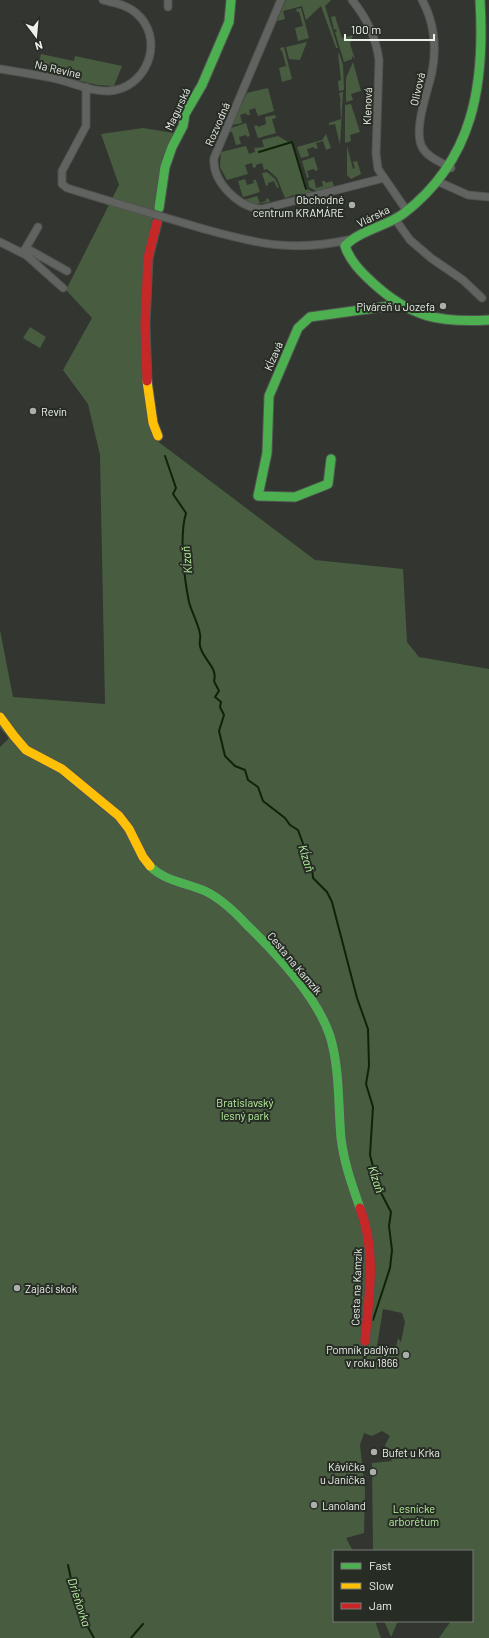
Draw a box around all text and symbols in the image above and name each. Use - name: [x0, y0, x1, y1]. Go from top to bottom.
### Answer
- north arrow: [16, 16, 56, 56]
- scale bar: [345, 16, 434, 42]
- text: 100 m: [351, 22, 381, 36]
- text: N: [34, 39, 44, 53]
- street label: Na Revíne: [34, 57, 82, 81]
- street label: Olivová: [407, 71, 427, 107]
- street label: Magurská: [161, 86, 193, 132]
- street label: Klenová: [360, 87, 374, 125]
- street label: Rozvodná: [202, 100, 232, 148]
- place label: Obchodné centrum KRAMÁRE: [253, 193, 344, 219]
- marker: Obchodné centrum KRAMÁRE: [347, 200, 357, 210]
- street label: Vlárska: [354, 203, 392, 229]
- place label: Piváreň u Jozefa: [357, 300, 435, 313]
- marker: Piváreň u Jozefa: [438, 301, 448, 311]
- street label: Kĺzavá: [261, 339, 285, 373]
- place label: Revín: [41, 405, 67, 418]
- marker: Revín: [28, 406, 38, 416]
- water label: Kĺzaň: [178, 546, 194, 574]
- water label: Kĺzaň: [296, 843, 318, 873]
- street label: Cesta na Kamzík: [265, 929, 325, 997]
- park label: Bratislavský lesný park: [216, 1096, 274, 1122]
- water label: Kĺzaň: [366, 1164, 388, 1194]
- street label: Cesta na Kamzík: [348, 1248, 364, 1326]
- place label: Zajačí skok: [25, 1282, 78, 1295]
- marker: Zajačí skok: [12, 1283, 22, 1293]
- place label: Pomník padlým v roku 1866: [326, 1343, 398, 1369]
- marker: Pomník padlým v roku 1866: [401, 1350, 411, 1360]
- place label: Bufet u Krka: [382, 1446, 440, 1459]
- marker: Bufet u Krka: [369, 1447, 379, 1457]
- place label: Kávička u Janíčka: [320, 1460, 365, 1486]
- marker: Kávička u Janíčka: [368, 1467, 378, 1477]
- place label: Lanoland: [322, 1499, 366, 1512]
- marker: Lanoland: [309, 1500, 319, 1510]
- park label: Lesnícke arborétum: [389, 1502, 439, 1528]
- legend: [333, 1550, 473, 1622]
- text: Fast: [369, 1558, 392, 1572]
- water label: Drieňovka: [66, 1576, 94, 1628]
- text: Slow: [369, 1578, 394, 1592]
- text: Jam: [369, 1598, 392, 1612]

